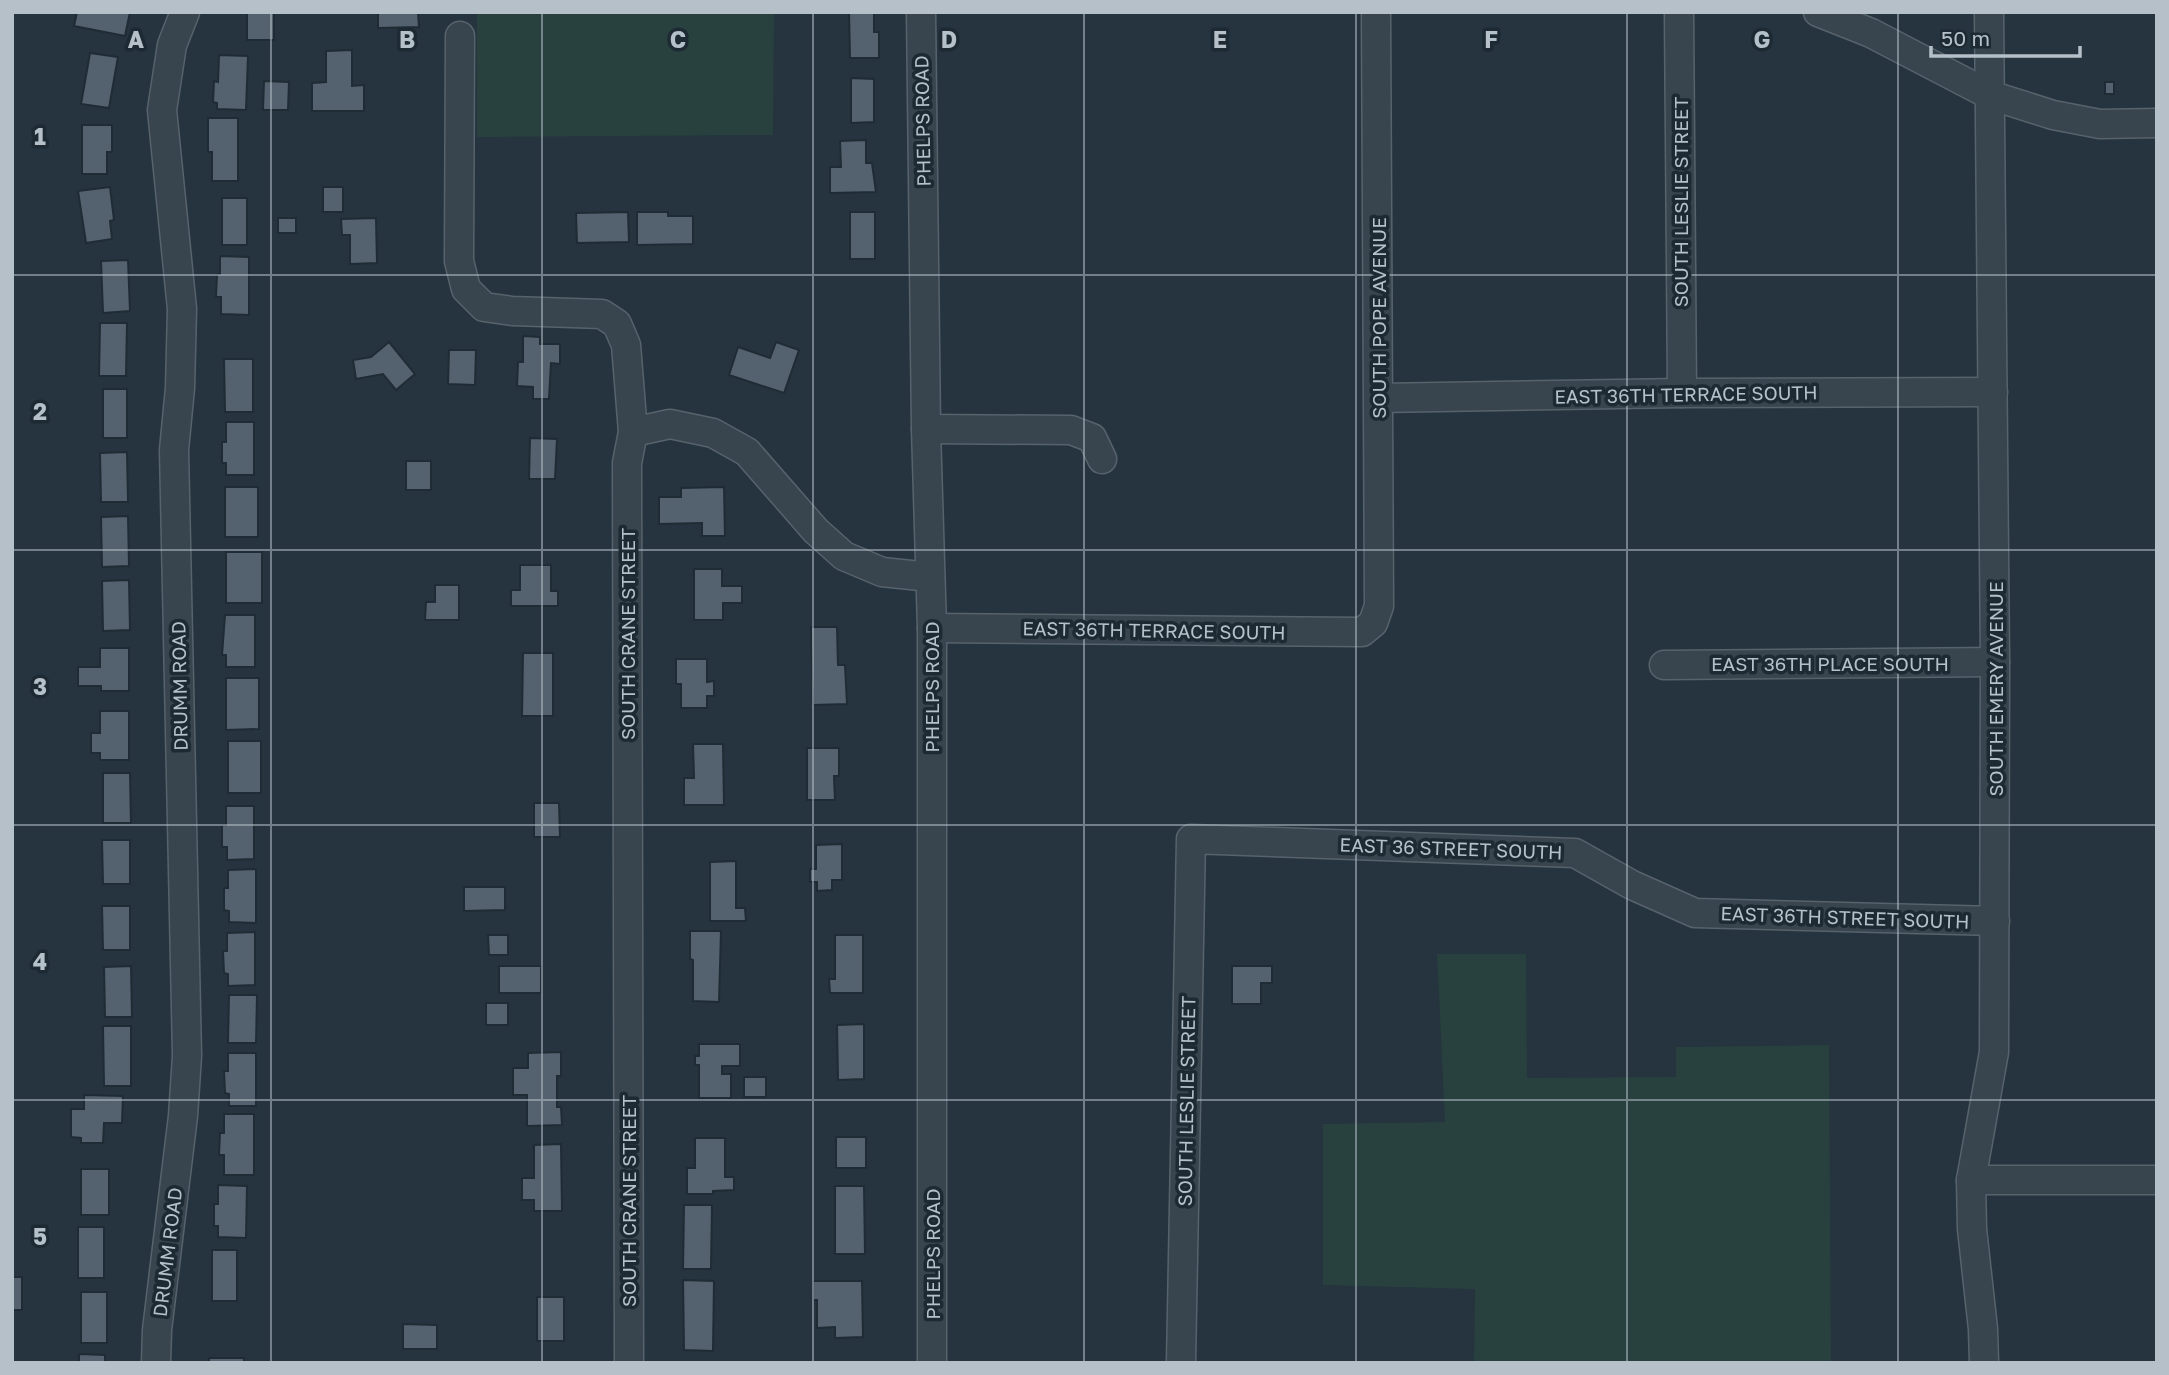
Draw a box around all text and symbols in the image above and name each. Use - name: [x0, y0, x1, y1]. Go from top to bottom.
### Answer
- scale bar: [1931, 14, 2080, 58]
- text: A: [128, 25, 145, 53]
- text: B: [399, 25, 415, 53]
- text: C: [670, 25, 686, 53]
- text: D: [941, 25, 957, 53]
- text: E: [1213, 25, 1227, 53]
- text: F: [1484, 25, 1498, 53]
- text: G: [1754, 25, 1770, 53]
- text: 50 m: [1941, 25, 1990, 51]
- street label: PHELPS ROAD: [909, 55, 935, 187]
- street label: SOUTH LESLIE STREET: [1669, 96, 1692, 307]
- text: 1: [34, 122, 46, 150]
- street label: SOUTH POPE AVENUE: [1367, 217, 1390, 419]
- street label: EAST 36TH TERRACE SOUTH: [1554, 380, 1818, 408]
- text: 2: [33, 397, 47, 425]
- street label: SOUTH CRANE STREET: [616, 528, 639, 740]
- street label: SOUTH EMERY AVENUE: [1984, 581, 2007, 797]
- street label: EAST 36TH TERRACE SOUTH: [1022, 616, 1286, 644]
- street label: DRUMM ROAD: [166, 621, 192, 751]
- street label: PHELPS ROAD: [920, 621, 943, 753]
- street label: EAST 36TH PLACE SOUTH: [1711, 652, 1949, 675]
- text: 3: [33, 672, 47, 700]
- street label: EAST 36 STREET SOUTH: [1339, 833, 1563, 863]
- street label: EAST 36TH STREET SOUTH: [1720, 901, 1970, 933]
- text: 4: [33, 947, 47, 975]
- street label: SOUTH LESLIE STREET: [1173, 995, 1199, 1206]
- street label: SOUTH CRANE STREET: [617, 1095, 640, 1307]
- street label: DRUMM ROAD: [148, 1186, 186, 1318]
- street label: PHELPS ROAD: [921, 1188, 944, 1320]
- text: 5: [33, 1222, 47, 1250]

